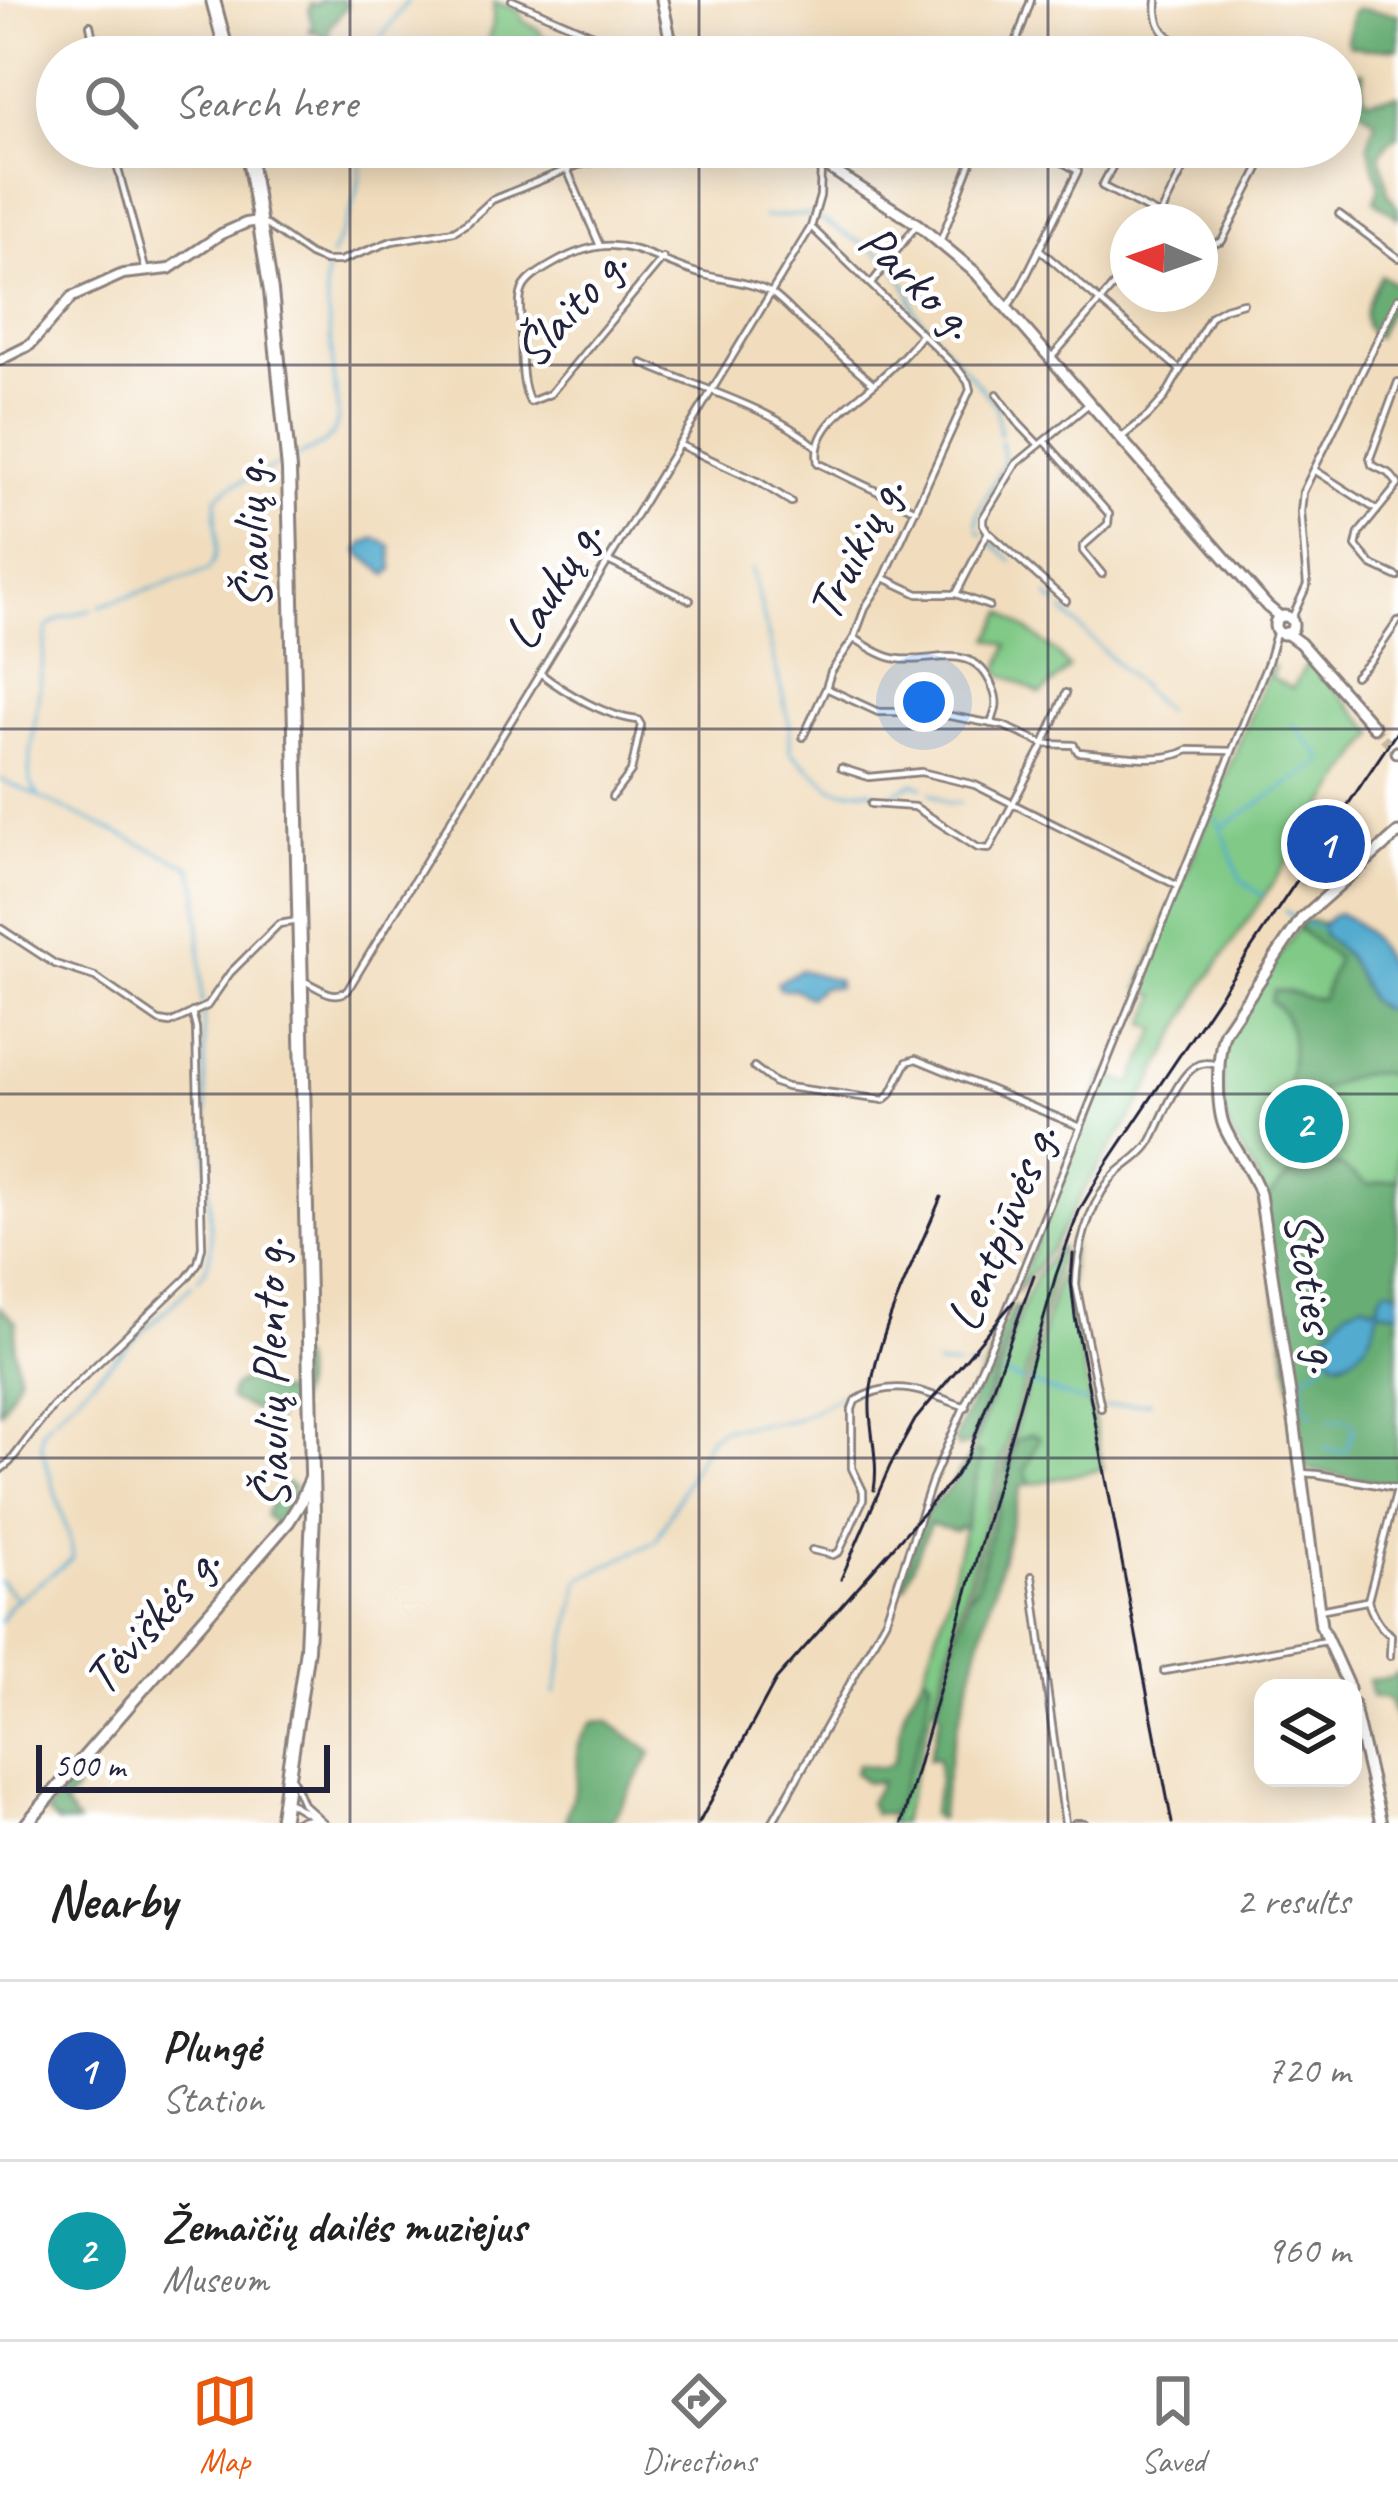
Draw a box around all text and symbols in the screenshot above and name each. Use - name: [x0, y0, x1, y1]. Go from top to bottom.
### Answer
- search box: [36, 36, 1362, 168]
- icon: search: [78, 69, 144, 135]
- text: Search here: [174, 74, 357, 131]
- north arrow: [1110, 204, 1218, 312]
- street label: Parko g.: [846, 210, 991, 353]
- street label: Šlaito g.: [499, 233, 641, 381]
- street label: Šiaulių g.: [216, 456, 286, 611]
- street label: Truikių g.: [792, 464, 919, 631]
- street label: Laukų g.: [488, 506, 616, 661]
- your location: [894, 672, 954, 732]
- pin: 1: [1287, 799, 1365, 889]
- pin: 2: [1265, 1079, 1343, 1169]
- street label: Lentpjūvės g.: [930, 1113, 1072, 1340]
- street label: Stoties g.: [1270, 1207, 1358, 1378]
- street label: Šiaulių Plento g.: [236, 1237, 304, 1510]
- street label: Tėviškės g.: [69, 1531, 234, 1708]
- map controls: [1254, 1679, 1362, 1787]
- button: layers: [1254, 1679, 1362, 1787]
- scale bar: [36, 1739, 330, 1792]
- text: 500 m: [54, 1745, 125, 1787]
- text: Nearby: [48, 1869, 176, 1933]
- text: 2 results: [1236, 1877, 1350, 1926]
- text: Plungė: [162, 2018, 260, 2075]
- text: 1: [78, 2046, 96, 2095]
- text: 720 m: [1266, 2046, 1350, 2095]
- text: Station: [162, 2075, 263, 2124]
- text: Žemaičių dailės muziejus: [162, 2198, 526, 2255]
- text: 2: [78, 2226, 96, 2275]
- text: 960 m: [1266, 2226, 1350, 2275]
- text: Museum: [162, 2255, 268, 2304]
- tab: Map: [192, 2368, 258, 2482]
- tab: Directions: [642, 2368, 756, 2482]
- tab: Saved: [1140, 2368, 1206, 2482]

